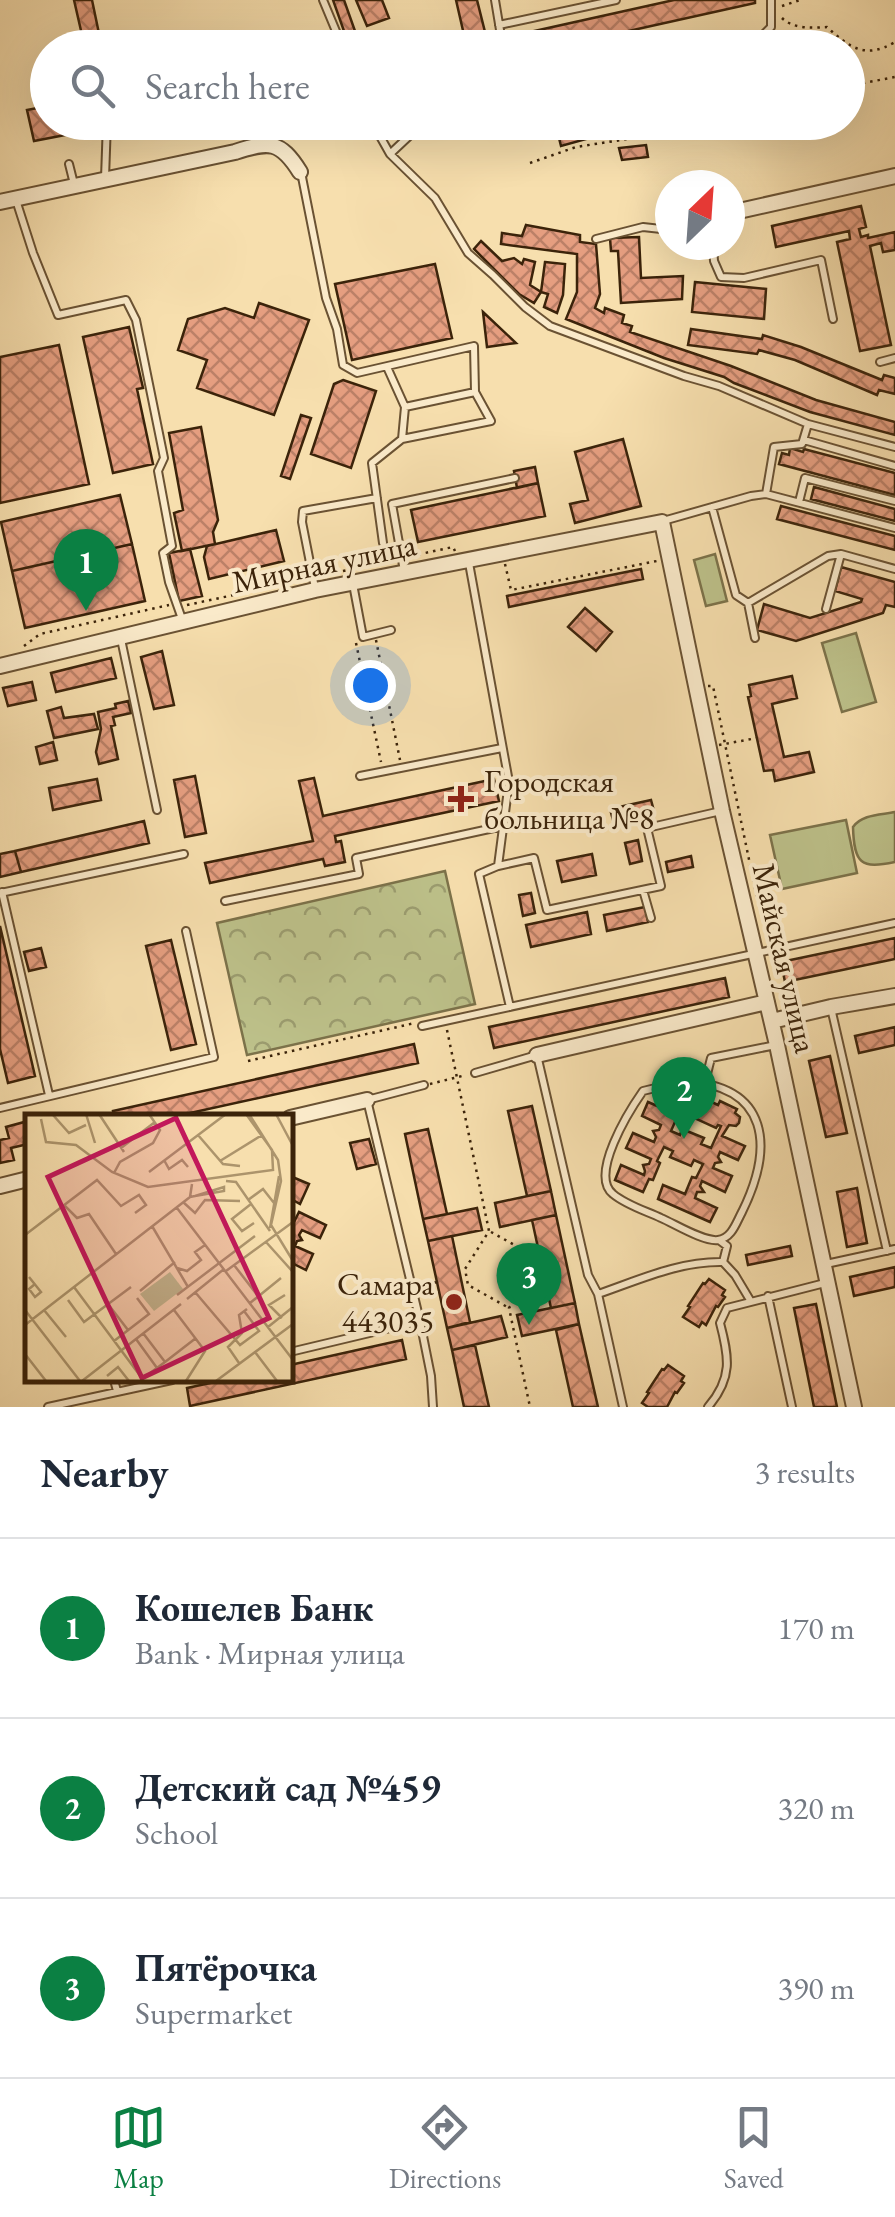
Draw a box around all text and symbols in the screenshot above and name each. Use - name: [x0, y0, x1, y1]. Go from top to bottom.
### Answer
- search box: [30, 30, 865, 140]
- icon: search: [65, 58, 120, 113]
- text: Search here: [145, 61, 310, 110]
- north arrow: [655, 170, 745, 260]
- street label: Мирная улица: [228, 523, 420, 603]
- pin: 1: [54, 528, 118, 611]
- your location: [345, 660, 396, 711]
- place label: Городская больница №8: [484, 760, 654, 839]
- marker: Городская больница №8: [448, 786, 474, 812]
- street label: Майская улица: [743, 859, 827, 1057]
- pin: 2: [652, 1056, 716, 1139]
- inset map: [25, 1114, 292, 1382]
- pin: 3: [496, 1242, 562, 1325]
- place label: Самара 443035: [337, 1263, 434, 1342]
- marker: Самара 443035: [443, 1291, 465, 1313]
- text: Nearby: [40, 1445, 169, 1500]
- text: 3 results: [755, 1451, 855, 1493]
- text: Кошелев Банк: [135, 1583, 374, 1632]
- text: 1: [64, 1607, 81, 1649]
- text: 170 m: [778, 1607, 855, 1649]
- text: Bank · Мирная улица: [135, 1632, 405, 1674]
- text: Детский сад №459: [135, 1763, 441, 1812]
- text: 2: [64, 1787, 81, 1829]
- text: 320 m: [778, 1787, 855, 1829]
- text: School: [135, 1812, 218, 1854]
- text: Пятёрочка: [135, 1943, 317, 1992]
- text: 3: [64, 1967, 81, 2009]
- text: 390 m: [778, 1967, 855, 2009]
- text: Supermarket: [135, 1992, 292, 2034]
- tab: Map: [111, 2100, 166, 2196]
- tab: Directions: [389, 2100, 501, 2196]
- tab: Saved: [724, 2100, 784, 2196]

